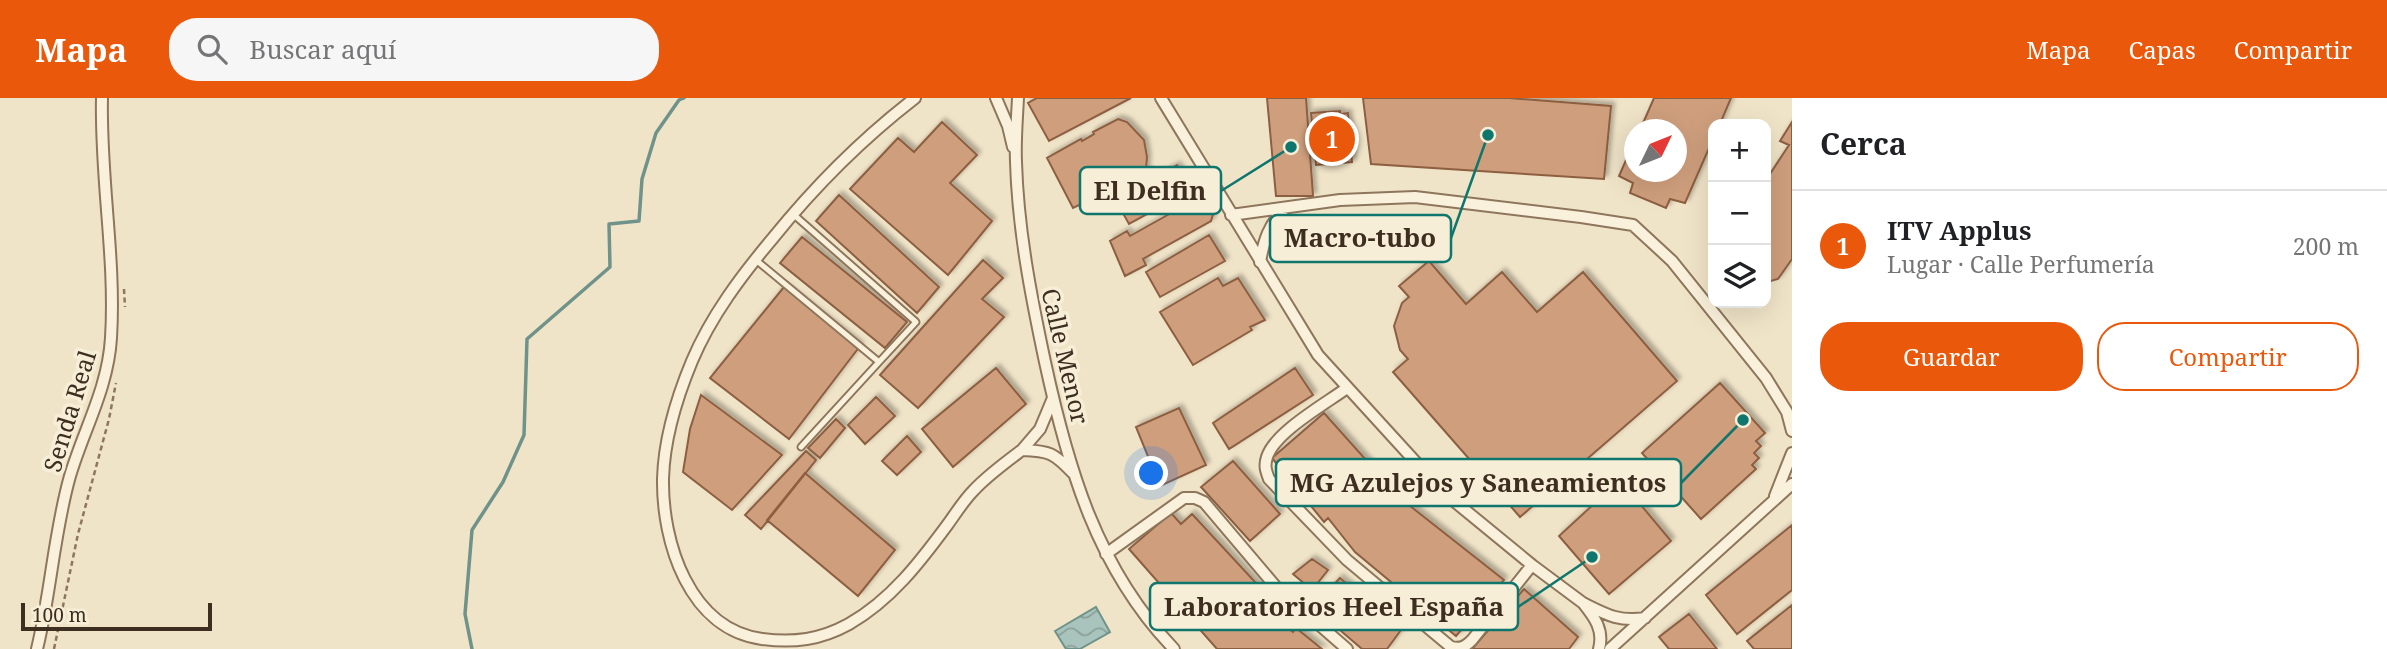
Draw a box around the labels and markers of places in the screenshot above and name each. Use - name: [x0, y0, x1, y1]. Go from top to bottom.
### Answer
- pin: 1: [1309, 113, 1355, 165]
- callout: El Delfin: [1080, 167, 1221, 214]
- callout: Macro-tubo: [1270, 215, 1451, 262]
- callout: MG Azulejos y Saneamientos: [1276, 459, 1681, 506]
- callout: Laboratorios Heel España: [1150, 583, 1518, 630]

